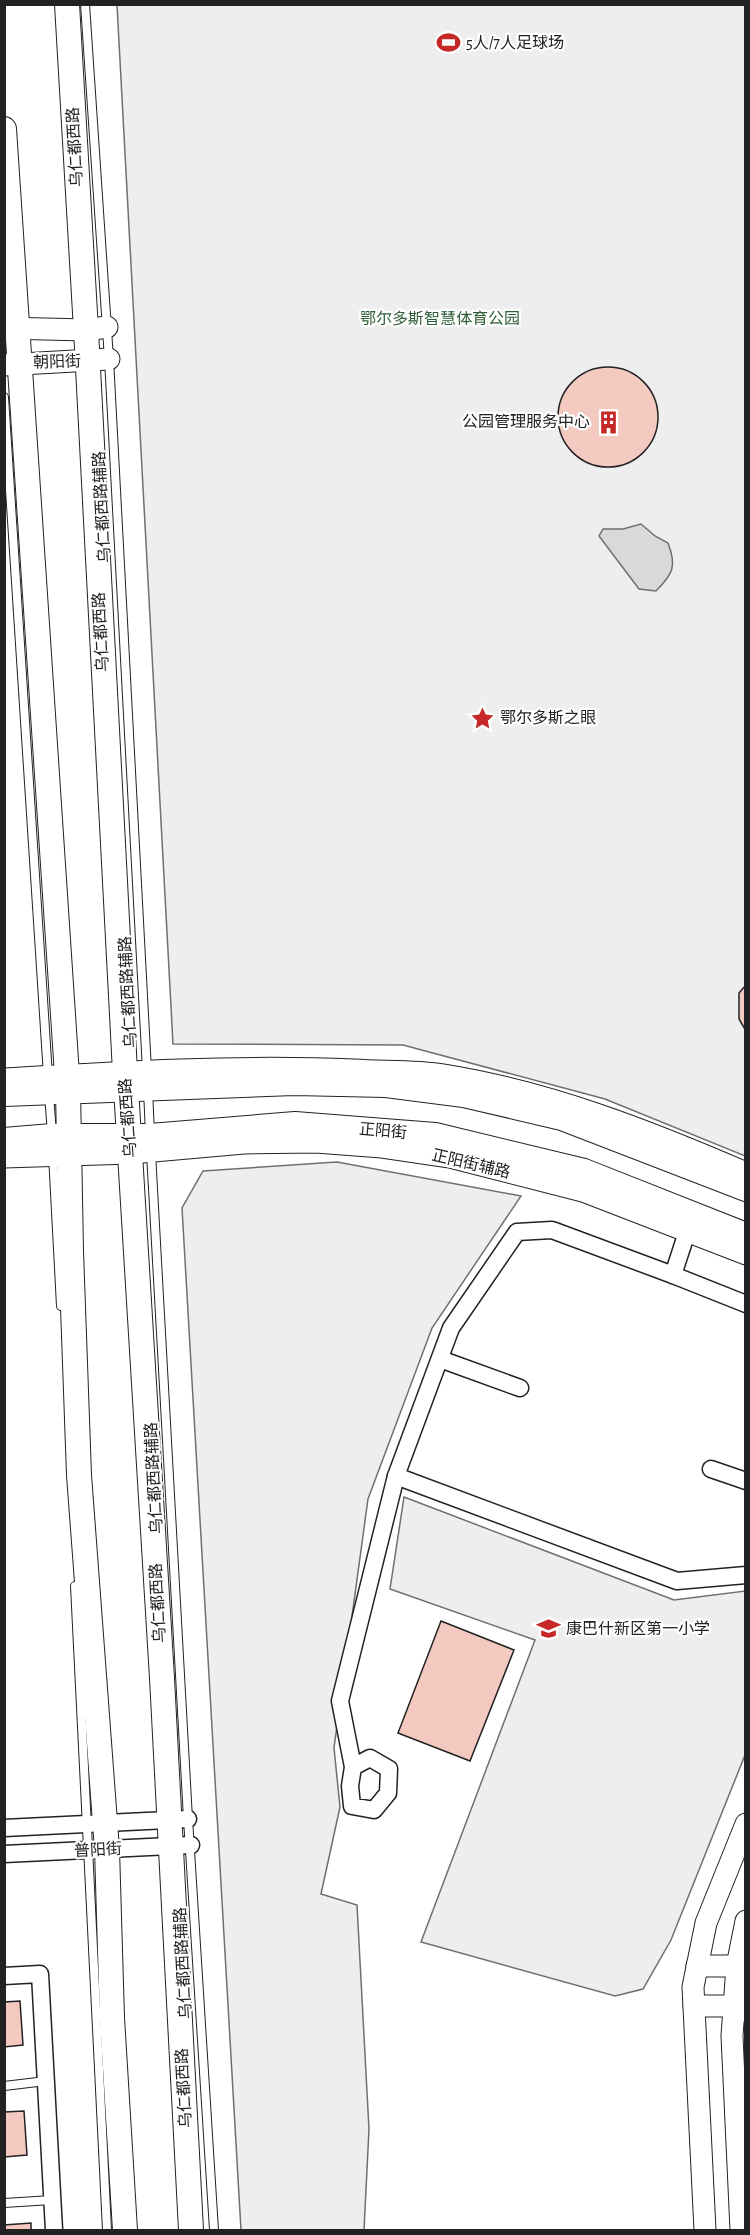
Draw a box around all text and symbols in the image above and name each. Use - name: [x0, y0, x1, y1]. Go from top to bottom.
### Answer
- sports icon: 5人/7人足球场: [435, 30, 461, 56]
- place label: 5人/7人足球场: [466, 34, 564, 51]
- street label: 乌仁都西路: [64, 107, 85, 187]
- park label: 鄂尔多斯智慧体育公园: [360, 310, 520, 327]
- street label: 朝阳街: [33, 352, 81, 371]
- building icon: 公园管理服务中心: [595, 409, 621, 435]
- place label: 公园管理服务中心: [462, 413, 590, 430]
- street label: 乌仁都西路辅路: [90, 451, 113, 563]
- street label: 乌仁都西路: [90, 592, 111, 672]
- place icon: 鄂尔多斯之眼: [469, 705, 495, 731]
- place label: 鄂尔多斯之眼: [500, 709, 596, 726]
- street label: 乌仁都西路辅路: [116, 936, 139, 1048]
- street label: 乌仁都西路: [116, 1078, 139, 1159]
- street label: 正阳街: [358, 1120, 408, 1141]
- street label: 正阳街辅路: [430, 1146, 512, 1181]
- street label: 乌仁都西路辅路: [142, 1422, 165, 1534]
- street label: 乌仁都西路: [147, 1563, 168, 1643]
- school or university icon: 康巴什新区第一小学: [535, 1616, 561, 1642]
- place label: 康巴什新区第一小学: [566, 1620, 710, 1637]
- street label: 普阳街: [74, 1840, 122, 1859]
- street label: 乌仁都西路辅路: [171, 1907, 194, 2019]
- street label: 乌仁都西路: [173, 2048, 194, 2128]

